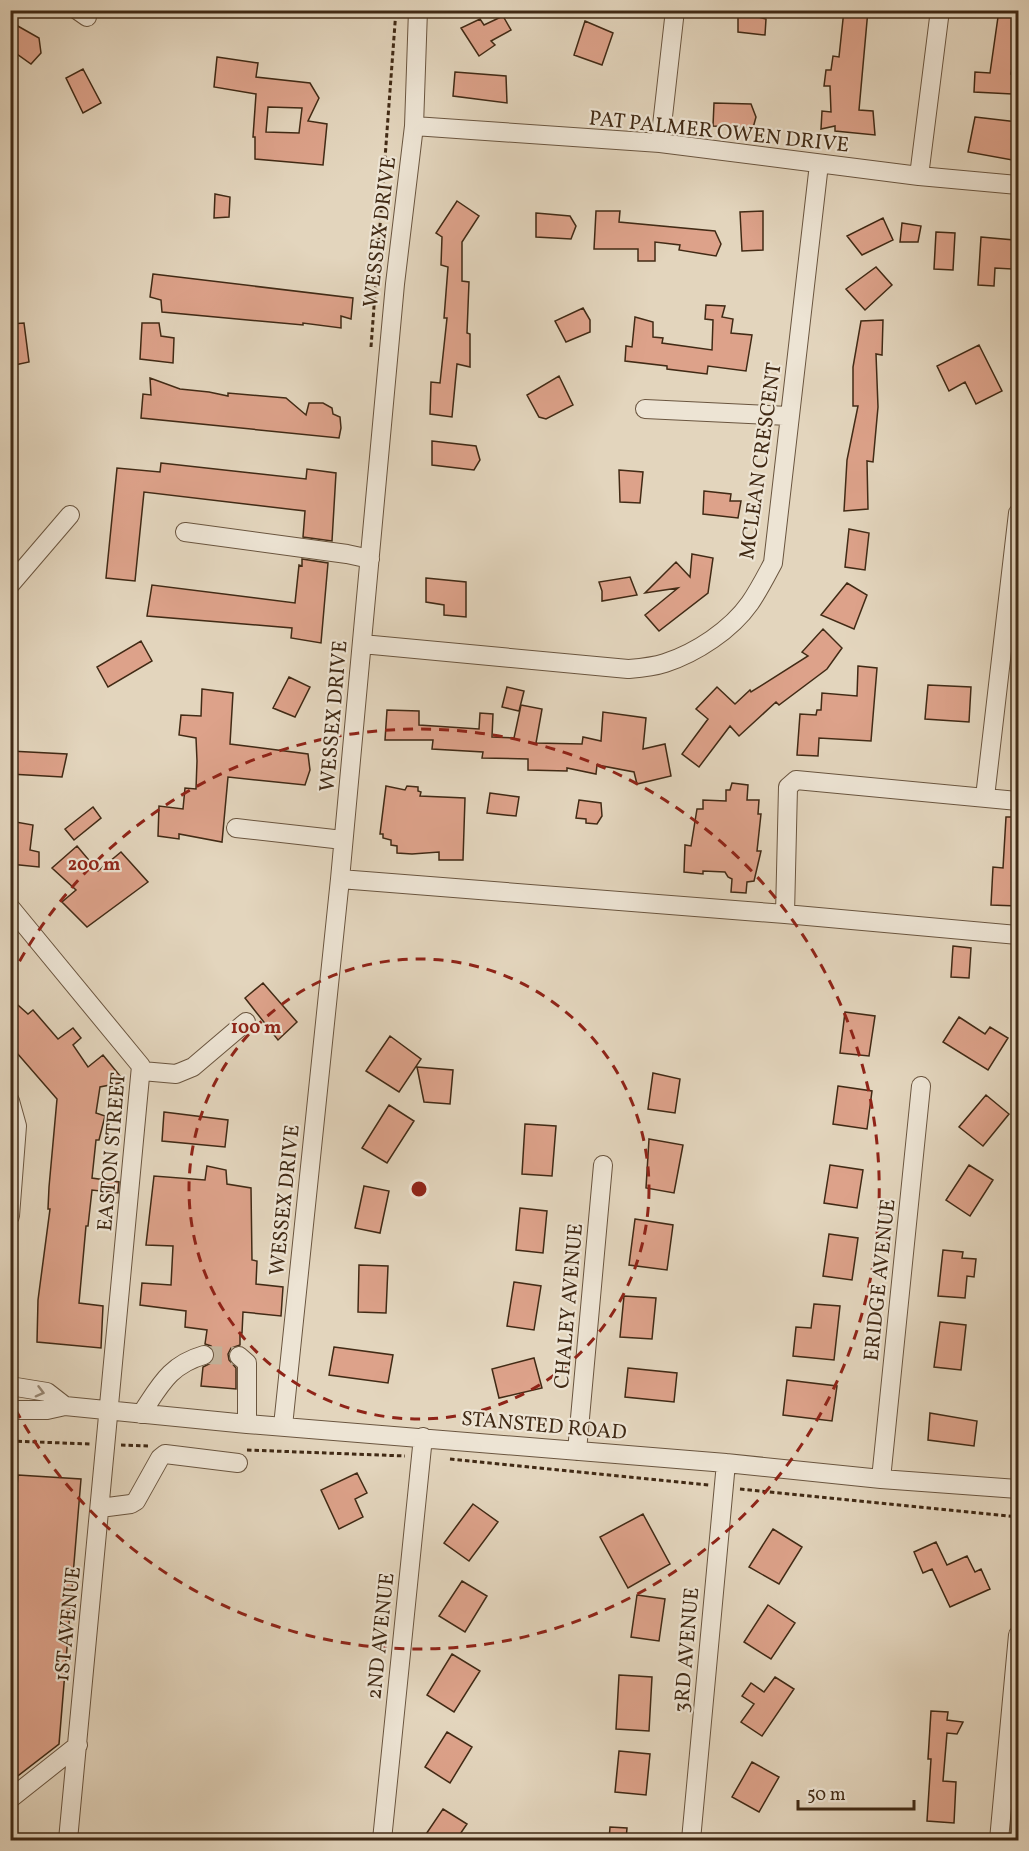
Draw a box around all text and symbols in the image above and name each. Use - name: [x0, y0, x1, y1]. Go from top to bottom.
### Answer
- street label: PAT PALMER OWEN DRIVE: [587, 104, 850, 161]
- street label: WESSEX DRIVE: [357, 155, 404, 309]
- street label: MCLEAN CRESCENT: [733, 361, 790, 562]
- street label: WESSEX DRIVE: [313, 639, 356, 793]
- text: 200 m: [68, 853, 120, 878]
- text: 100 m: [231, 1016, 281, 1041]
- street label: EASTON STREET: [91, 1072, 134, 1233]
- street label: WESSEX DRIVE: [263, 1123, 308, 1277]
- centre of rings: [409, 1179, 429, 1199]
- street label: ERIDGE AVENUE: [858, 1198, 903, 1363]
- street label: CHALEY AVENUE: [548, 1222, 591, 1390]
- one-way arrow: [35, 1384, 45, 1397]
- street label: STANSTED ROAD: [460, 1405, 628, 1448]
- street label: 1ST AVENUE: [48, 1565, 89, 1683]
- street label: 2ND AVENUE: [360, 1571, 403, 1701]
- street label: 3RD AVENUE: [668, 1586, 707, 1714]
- scale bar: [798, 1773, 914, 1811]
- text: 50 m: [807, 1783, 846, 1808]

